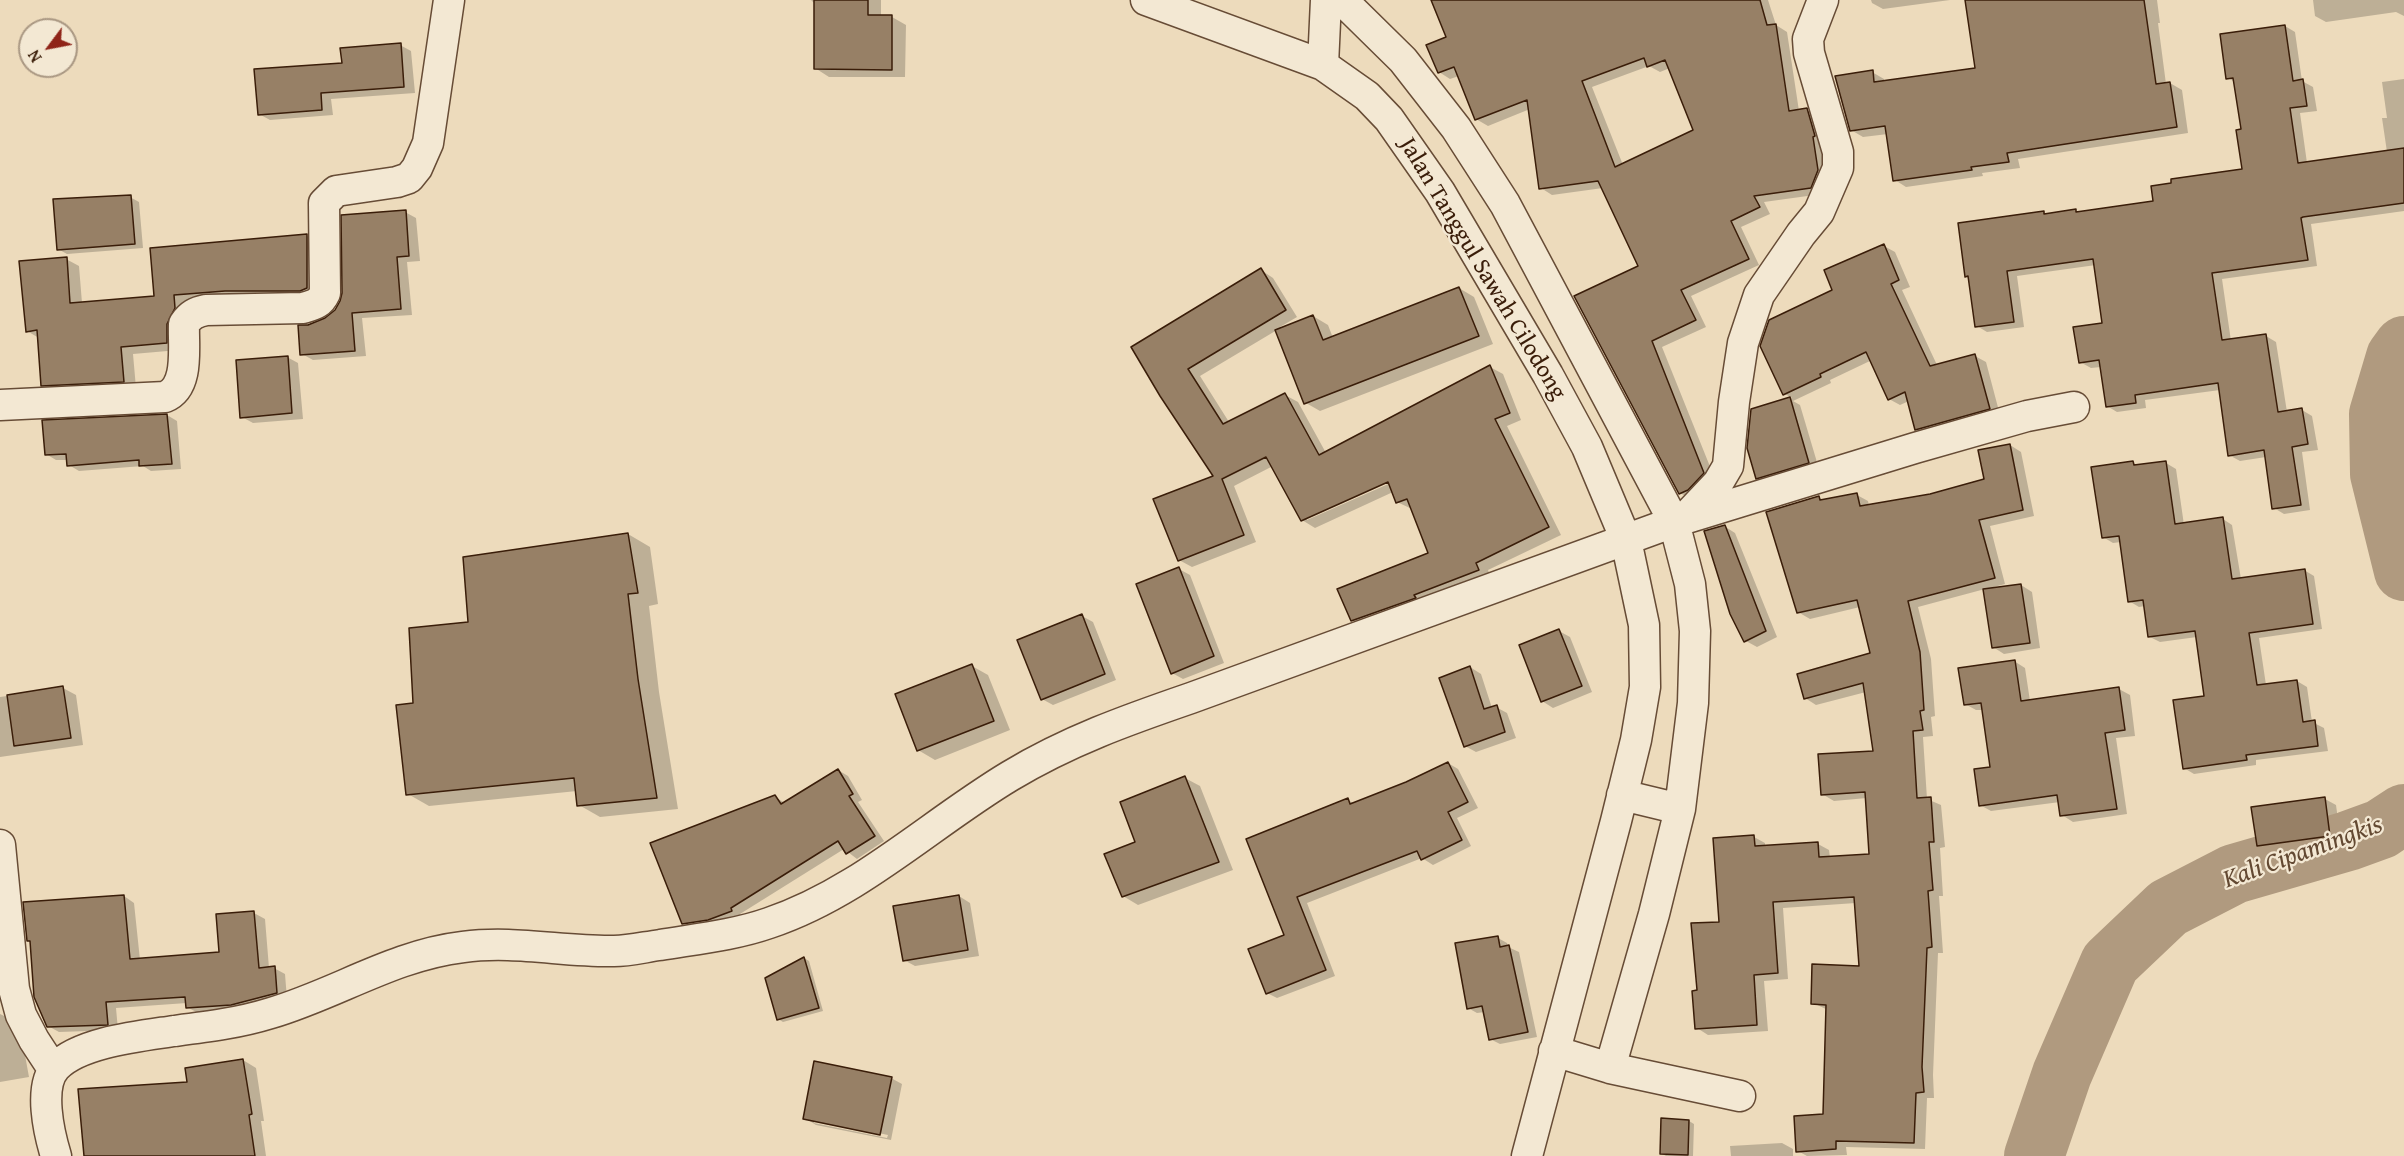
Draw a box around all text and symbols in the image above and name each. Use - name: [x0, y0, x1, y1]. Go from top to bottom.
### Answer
- north arrow: [18, 18, 78, 78]
- text: N: [21, 46, 47, 67]
- street label: Jalan Tanggul Sawah Cilodong: [1392, 133, 1572, 405]
- water label: Kali Cipamingkis: [2219, 810, 2387, 896]

